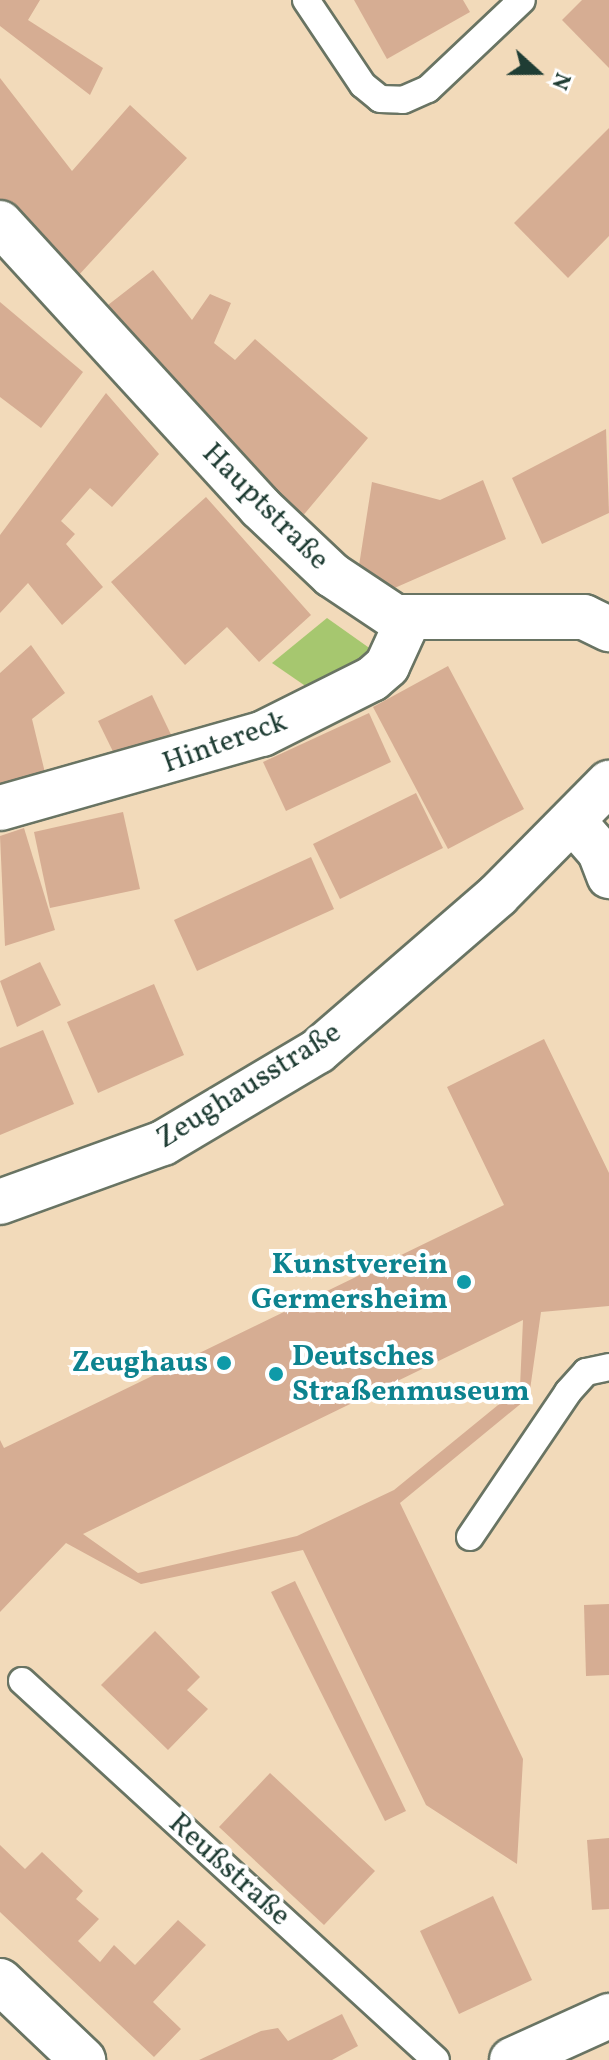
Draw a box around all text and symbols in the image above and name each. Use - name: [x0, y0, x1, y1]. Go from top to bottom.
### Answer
- north arrow: [497, 32, 577, 112]
- text: N: [543, 68, 577, 94]
- street label: Hauptstraße: [194, 436, 336, 578]
- street label: Hintereck: [158, 704, 292, 782]
- street label: Zeughausstraße: [150, 1015, 348, 1157]
- place label: Kunstverein Germersheim: [251, 1247, 448, 1318]
- marker: Kunstverein Germersheim: [455, 1273, 473, 1291]
- place label: Deutsches Straßenmuseum: [292, 1339, 530, 1410]
- place label: Zeughaus: [72, 1345, 208, 1381]
- marker: Zeughaus: [215, 1354, 233, 1372]
- marker: Deutsches Straßenmuseum: [267, 1365, 285, 1383]
- street label: Reußstraße: [160, 1806, 298, 1934]

